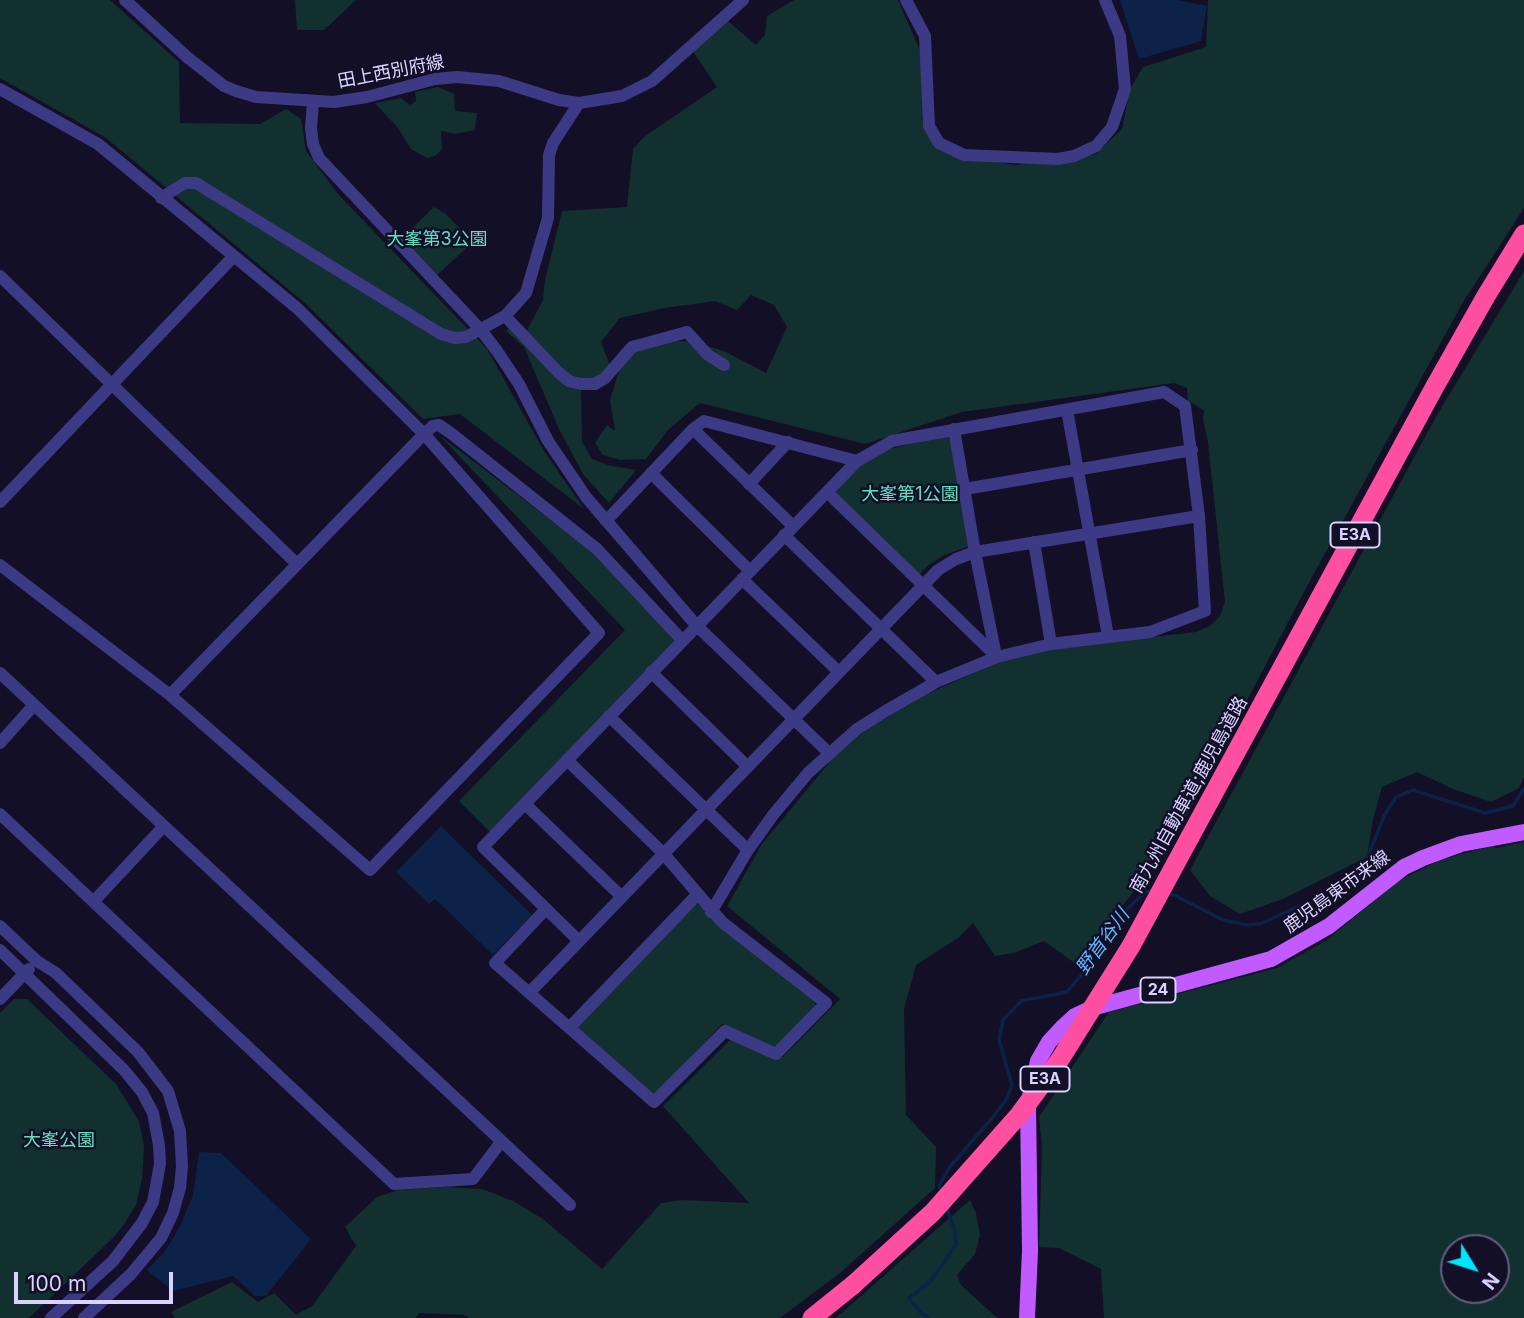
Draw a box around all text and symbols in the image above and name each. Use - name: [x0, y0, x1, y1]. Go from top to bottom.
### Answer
- street label: 田上西別府線: [336, 51, 446, 93]
- park label: 大峯第3公園: [386, 229, 488, 251]
- park label: 大峯第1公園: [861, 484, 959, 506]
- road number: E3A: [1330, 522, 1380, 548]
- street label: 南九州自動車道;鹿児島道路: [1126, 693, 1252, 897]
- street label: 鹿児島東市来線: [1280, 846, 1394, 938]
- water label: 野首谷川: [1071, 905, 1135, 979]
- road number: 24: [1140, 978, 1176, 1002]
- road number: E3A: [1020, 1066, 1070, 1092]
- park label: 大峯公園: [23, 1130, 95, 1152]
- north arrow: [1440, 1234, 1510, 1304]
- scale bar: [18, 1258, 177, 1302]
- text: N: [1477, 1268, 1504, 1294]
- text: 100 m: [27, 1271, 86, 1296]

